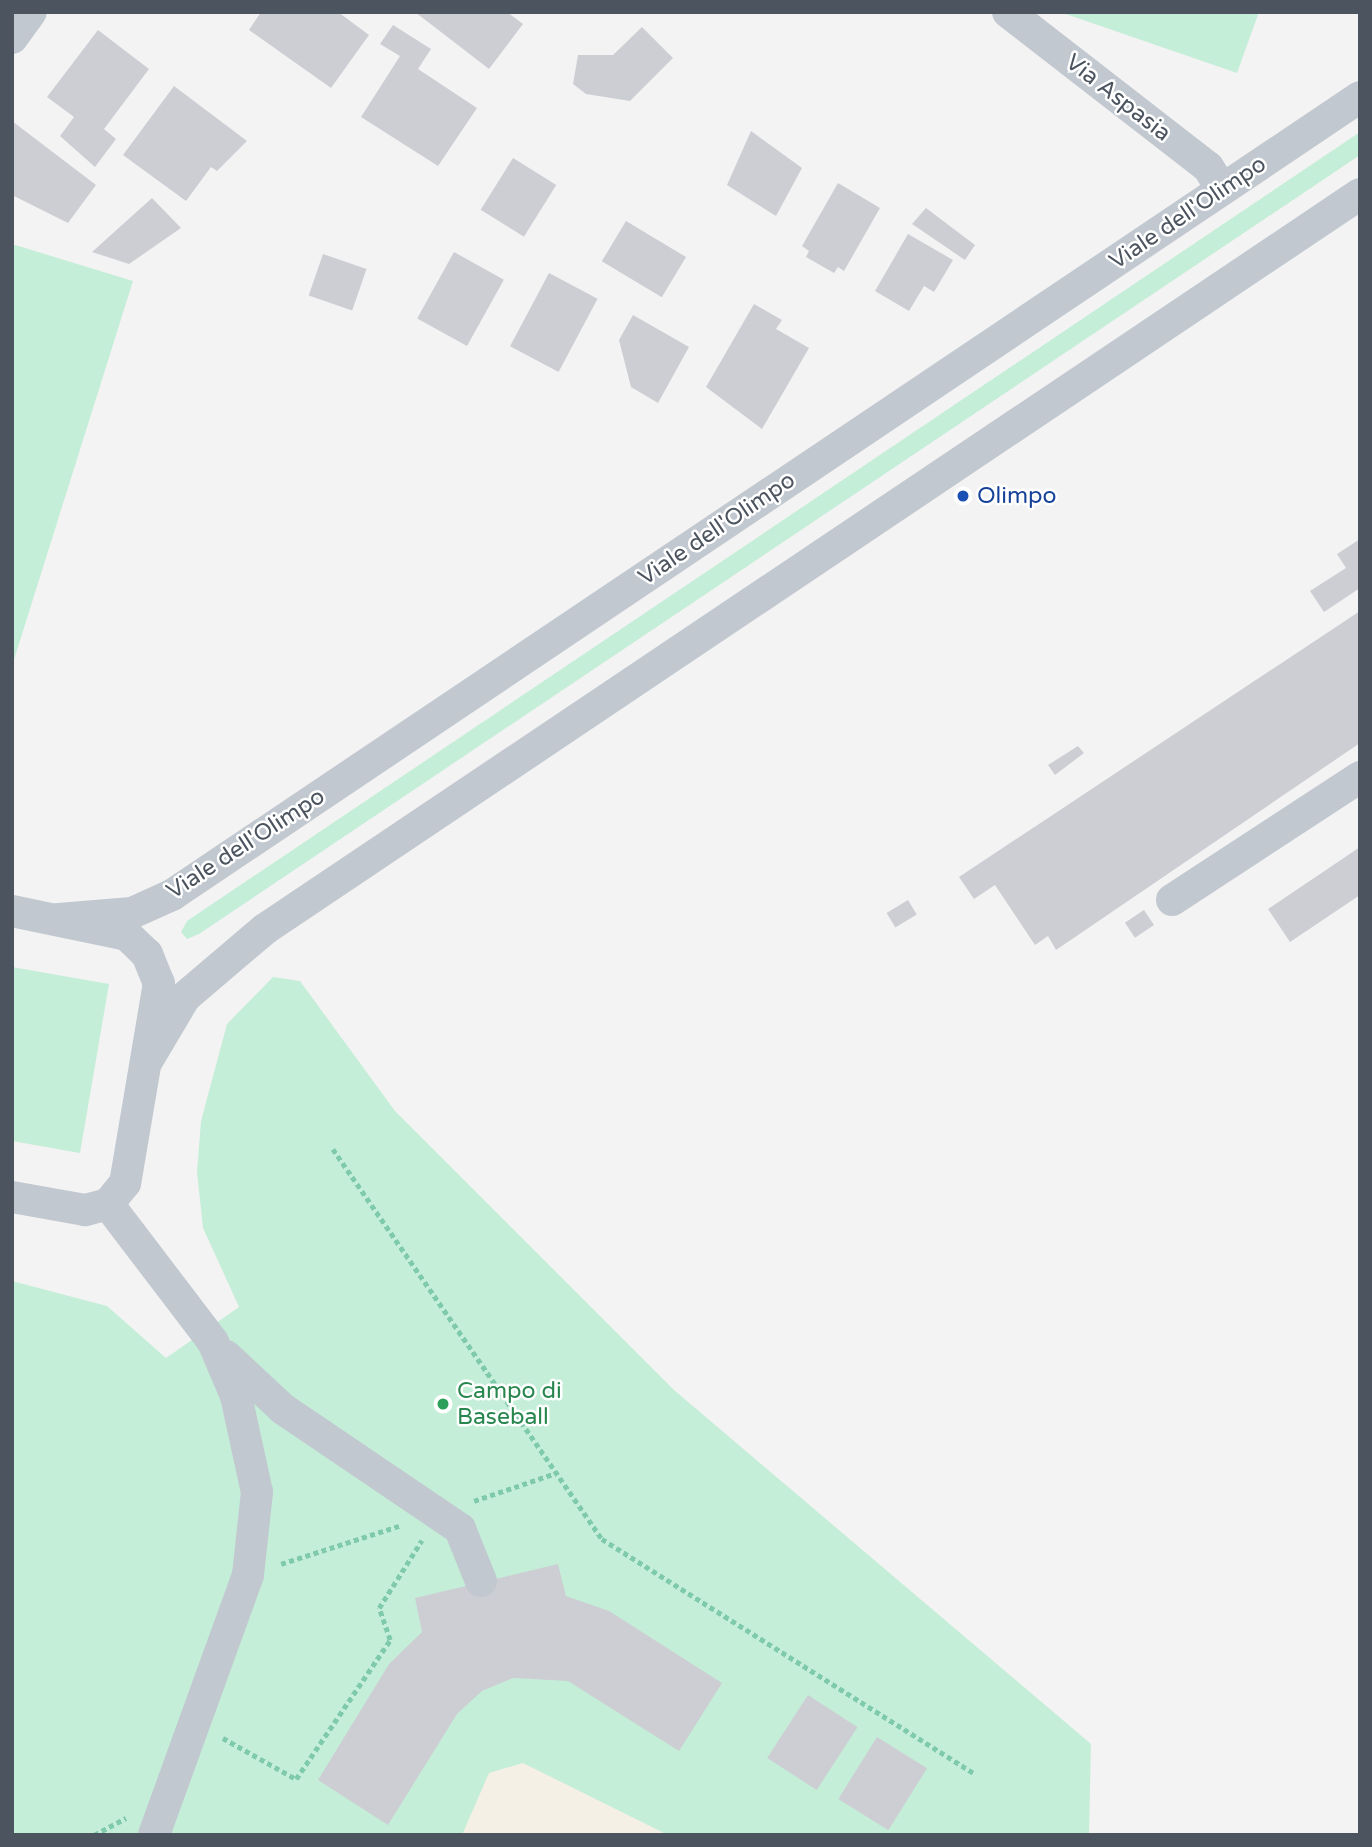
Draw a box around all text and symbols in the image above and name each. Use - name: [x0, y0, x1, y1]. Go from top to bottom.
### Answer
- street label: Via Aspasia: [1060, 48, 1176, 148]
- street label: Viale dell'Olimpo: [1105, 150, 1271, 276]
- street label: Viale dell'Olimpo: [634, 466, 800, 592]
- place label: Olimpo: [977, 482, 1057, 510]
- marker: Olimpo: [955, 488, 971, 504]
- street label: Viale dell'Olimpo: [162, 783, 330, 905]
- place label: Campo di Baseball: [457, 1377, 562, 1431]
- marker: Campo di Baseball: [435, 1396, 451, 1412]

